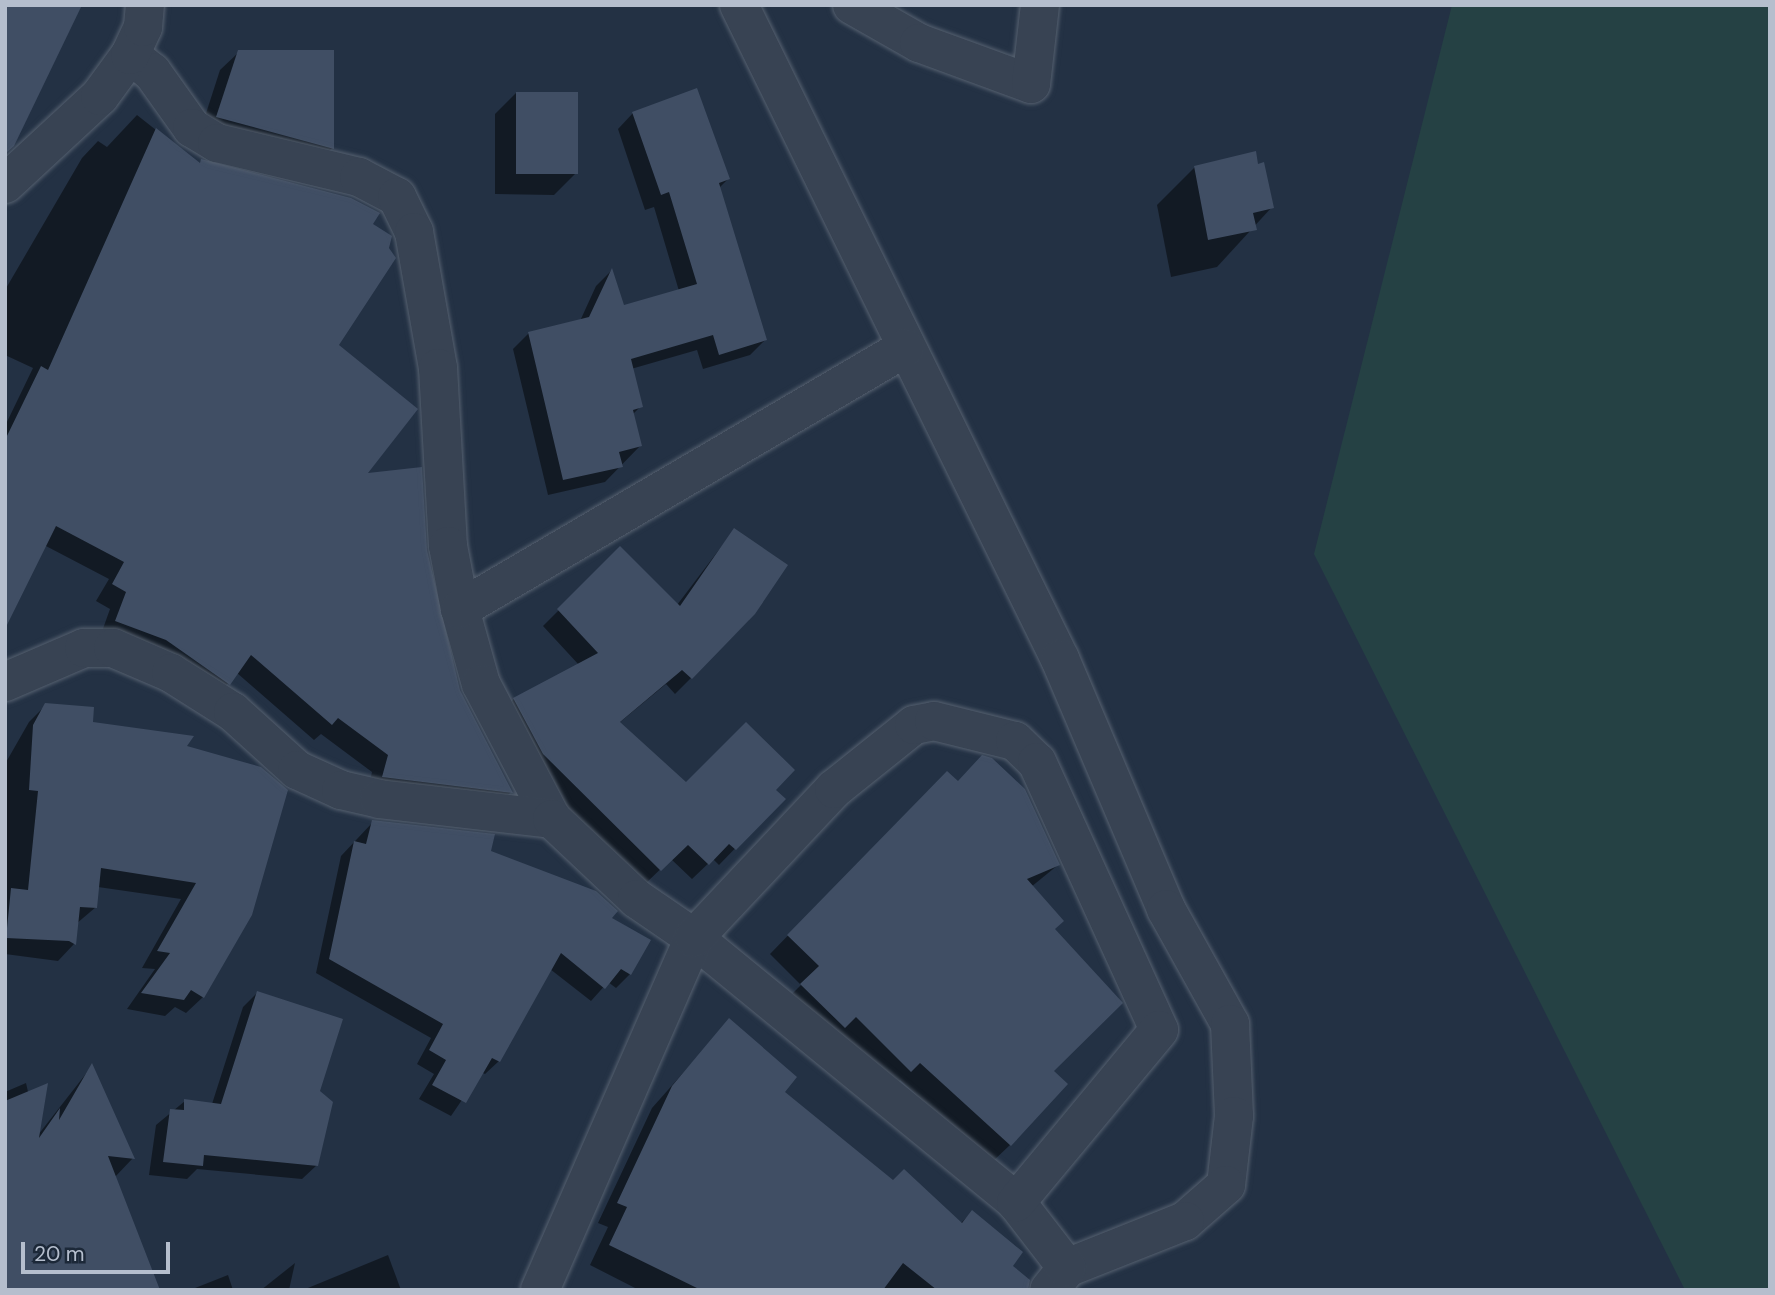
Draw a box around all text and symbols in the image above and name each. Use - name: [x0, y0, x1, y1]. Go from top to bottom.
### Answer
- scale bar: [24, 1228, 173, 1272]
- text: 20 m: [34, 1240, 85, 1268]

